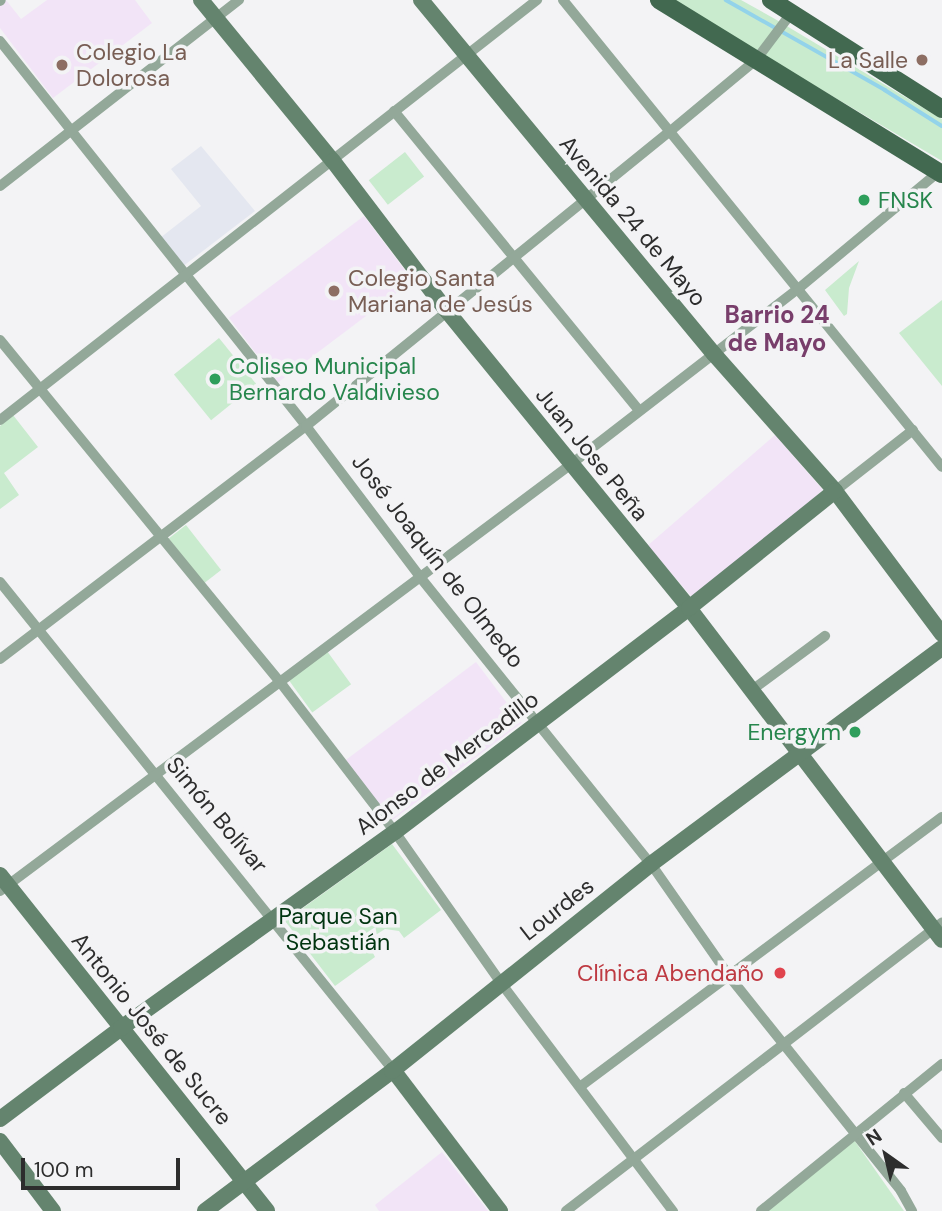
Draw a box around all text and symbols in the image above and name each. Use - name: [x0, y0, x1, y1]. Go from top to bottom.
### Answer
- place label: Colegio La Dolorosa: [76, 38, 187, 92]
- place label: La Salle: [828, 46, 908, 74]
- marker: La Salle: [914, 52, 930, 68]
- marker: Colegio La Dolorosa: [54, 57, 70, 73]
- street label: Avenida 24 de Mayo: [554, 130, 712, 312]
- place label: FNSK: [878, 186, 933, 214]
- marker: FNSK: [856, 192, 872, 208]
- place label: Colegio Santa Mariana de Jesús: [348, 264, 533, 318]
- marker: Colegio Santa Mariana de Jesús: [326, 283, 342, 299]
- district label: Barrio 24 de Mayo: [724, 301, 830, 357]
- place label: Coliseo Municipal Bernardo Valdivieso: [229, 352, 440, 406]
- marker: Coliseo Municipal Bernardo Valdivieso: [207, 371, 223, 387]
- street label: Juan Jose Peña: [530, 382, 654, 526]
- street label: José Joaquín de Olmedo: [346, 449, 530, 673]
- street label: Alonso de Mercadillo: [350, 685, 544, 841]
- place label: Energym: [747, 718, 841, 746]
- marker: Energym: [847, 724, 863, 740]
- street label: Simón Bolívar: [161, 751, 273, 879]
- street label: Lourdes: [515, 872, 599, 946]
- park label: Parque San Sebastián: [278, 902, 398, 956]
- street label: Antonio José de Sucre: [66, 927, 238, 1131]
- place label: Clínica Abendaño: [577, 959, 764, 987]
- marker: Clínica Abendaño: [770, 963, 790, 983]
- north arrow: [851, 1120, 921, 1190]
- text: N: [861, 1123, 887, 1151]
- scale bar: [24, 1144, 184, 1188]
- text: 100 m: [34, 1156, 94, 1184]

